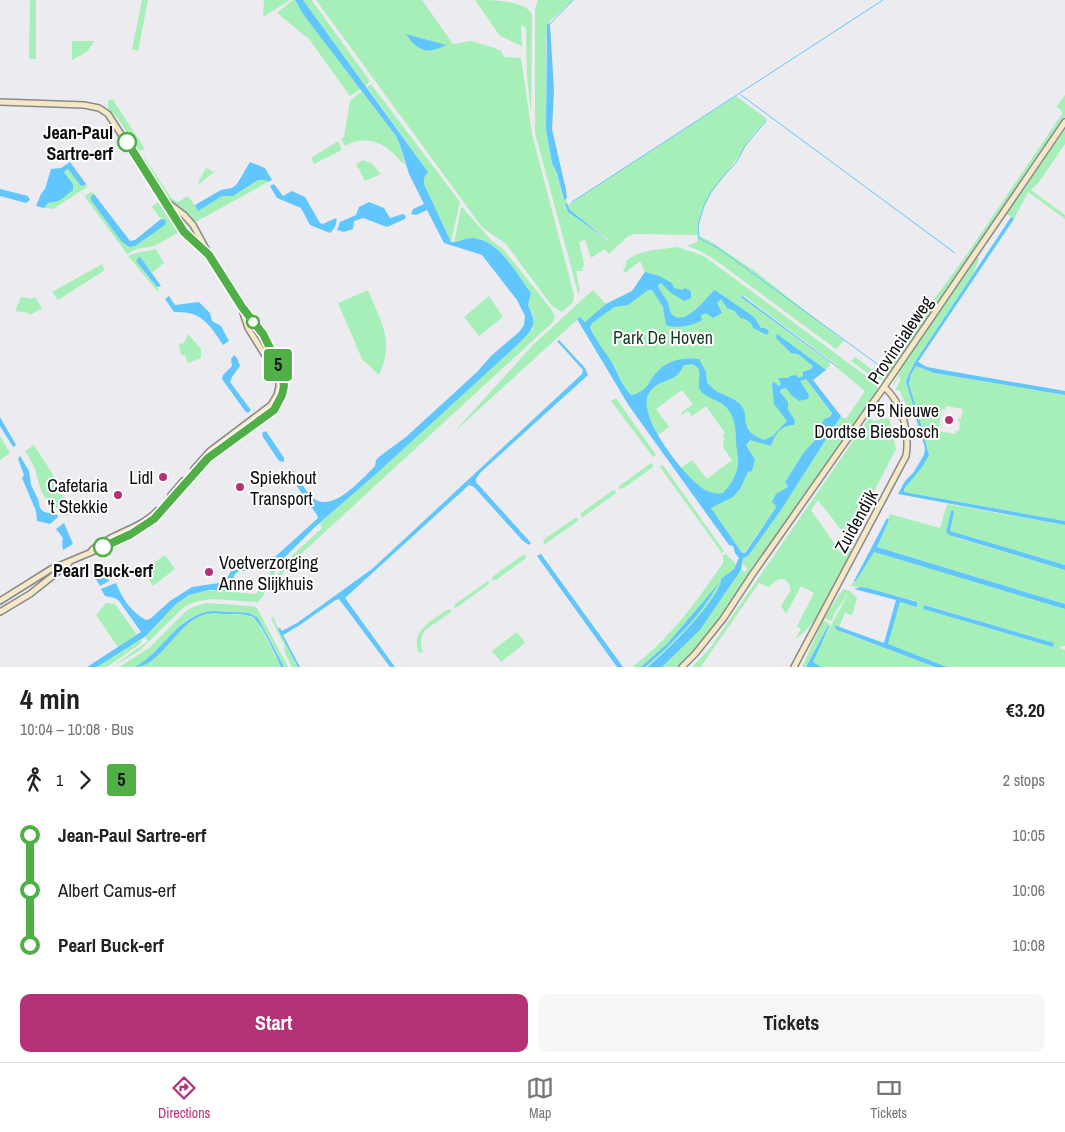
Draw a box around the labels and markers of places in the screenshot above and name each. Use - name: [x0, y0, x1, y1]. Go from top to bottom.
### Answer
- place label: Jean-Paul Sartre-erf: [43, 120, 113, 166]
- marker: Jean-Paul Sartre-erf: [117, 132, 137, 152]
- unlabelled marker: [246, 315, 260, 329]
- place label: P5 Nieuwe Dordtse Biesbosch: [814, 398, 939, 444]
- marker: P5 Nieuwe Dordtse Biesbosch: [943, 414, 955, 426]
- place label: Lidl: [129, 465, 153, 490]
- place label: Spiekhout Transport: [250, 465, 316, 511]
- marker: Lidl: [157, 471, 169, 483]
- place label: Cafetaria 't Stekkie: [47, 473, 108, 519]
- marker: Spiekhout Transport: [234, 481, 246, 493]
- marker: Cafetaria 't Stekkie: [112, 489, 124, 501]
- marker: Pearl Buck-erf: [93, 537, 113, 557]
- place label: Voetverzorging Anne Slijkhuis: [218, 550, 319, 596]
- place label: Pearl Buck-erf: [53, 558, 153, 583]
- marker: Voetverzorging Anne Slijkhuis: [203, 566, 215, 578]

